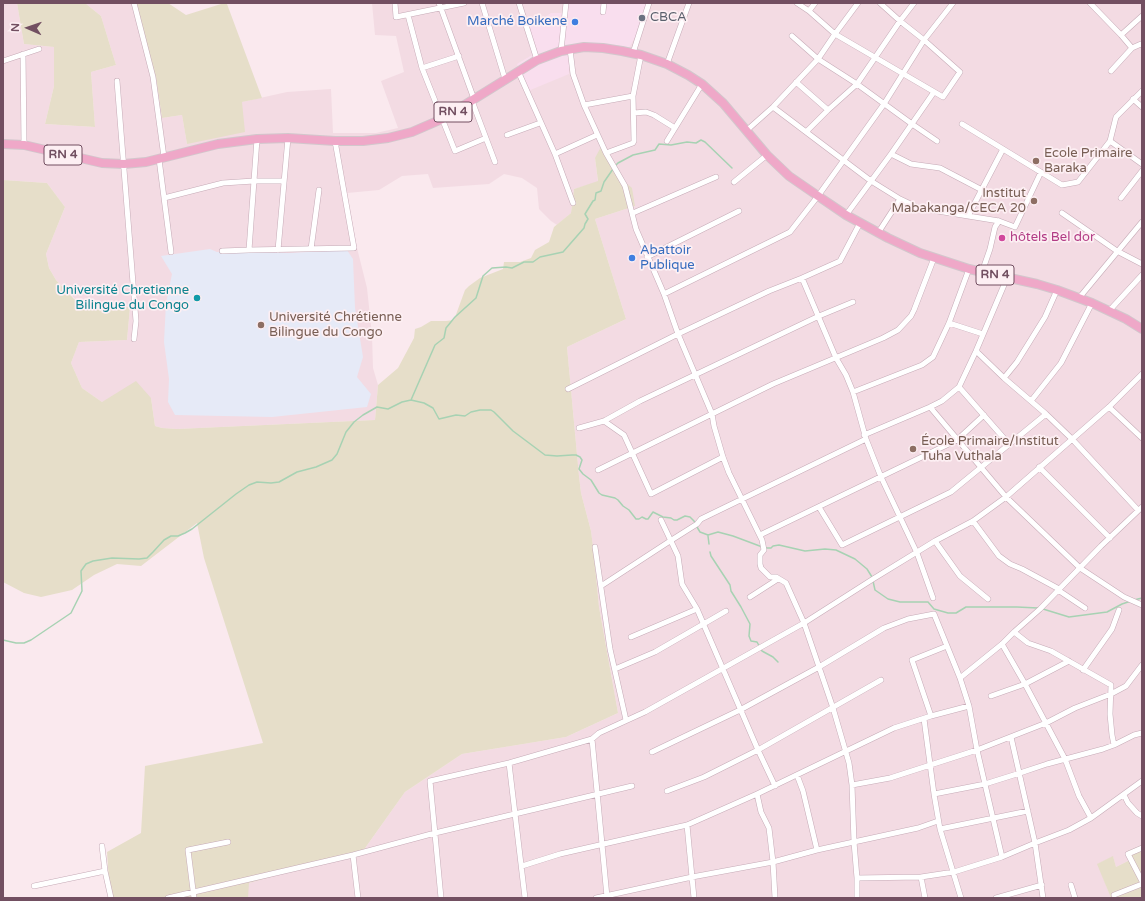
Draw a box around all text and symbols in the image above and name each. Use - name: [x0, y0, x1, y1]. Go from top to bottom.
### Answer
- north arrow: [8, 8, 48, 48]
- place label: CBCA: [650, 10, 687, 26]
- marker: CBCA: [637, 13, 647, 23]
- place label: Marché Boikene: [467, 14, 567, 30]
- marker: Marché Boikene: [570, 17, 580, 27]
- text: N: [9, 23, 22, 32]
- road number: RN 4: [434, 102, 472, 122]
- road number: RN 4: [44, 145, 82, 165]
- place label: Ecole Primaire Baraka: [1044, 146, 1132, 177]
- marker: Ecole Primaire Baraka: [1031, 156, 1041, 166]
- place label: Institut Mabakanga/CECA 20: [892, 186, 1026, 217]
- marker: Institut Mabakanga/CECA 20: [1029, 196, 1039, 206]
- place label: hôtels Bel dor: [1010, 230, 1095, 246]
- marker: hôtels Bel dor: [997, 233, 1007, 243]
- place label: Abattoir Publique: [640, 243, 695, 274]
- marker: Abattoir Publique: [627, 253, 637, 263]
- road number: RN 4: [976, 265, 1014, 285]
- place label: Université Chretienne Bilingue du Congo: [56, 283, 189, 314]
- marker: Université Chretienne Bilingue du Congo: [192, 293, 202, 303]
- place label: Université Chrétienne Bilingue du Congo: [269, 310, 402, 341]
- marker: Université Chrétienne Bilingue du Congo: [256, 320, 266, 330]
- place label: École Primaire/Institut Tuha Vuthala: [921, 434, 1059, 465]
- marker: École Primaire/Institut Tuha Vuthala: [908, 444, 918, 454]

